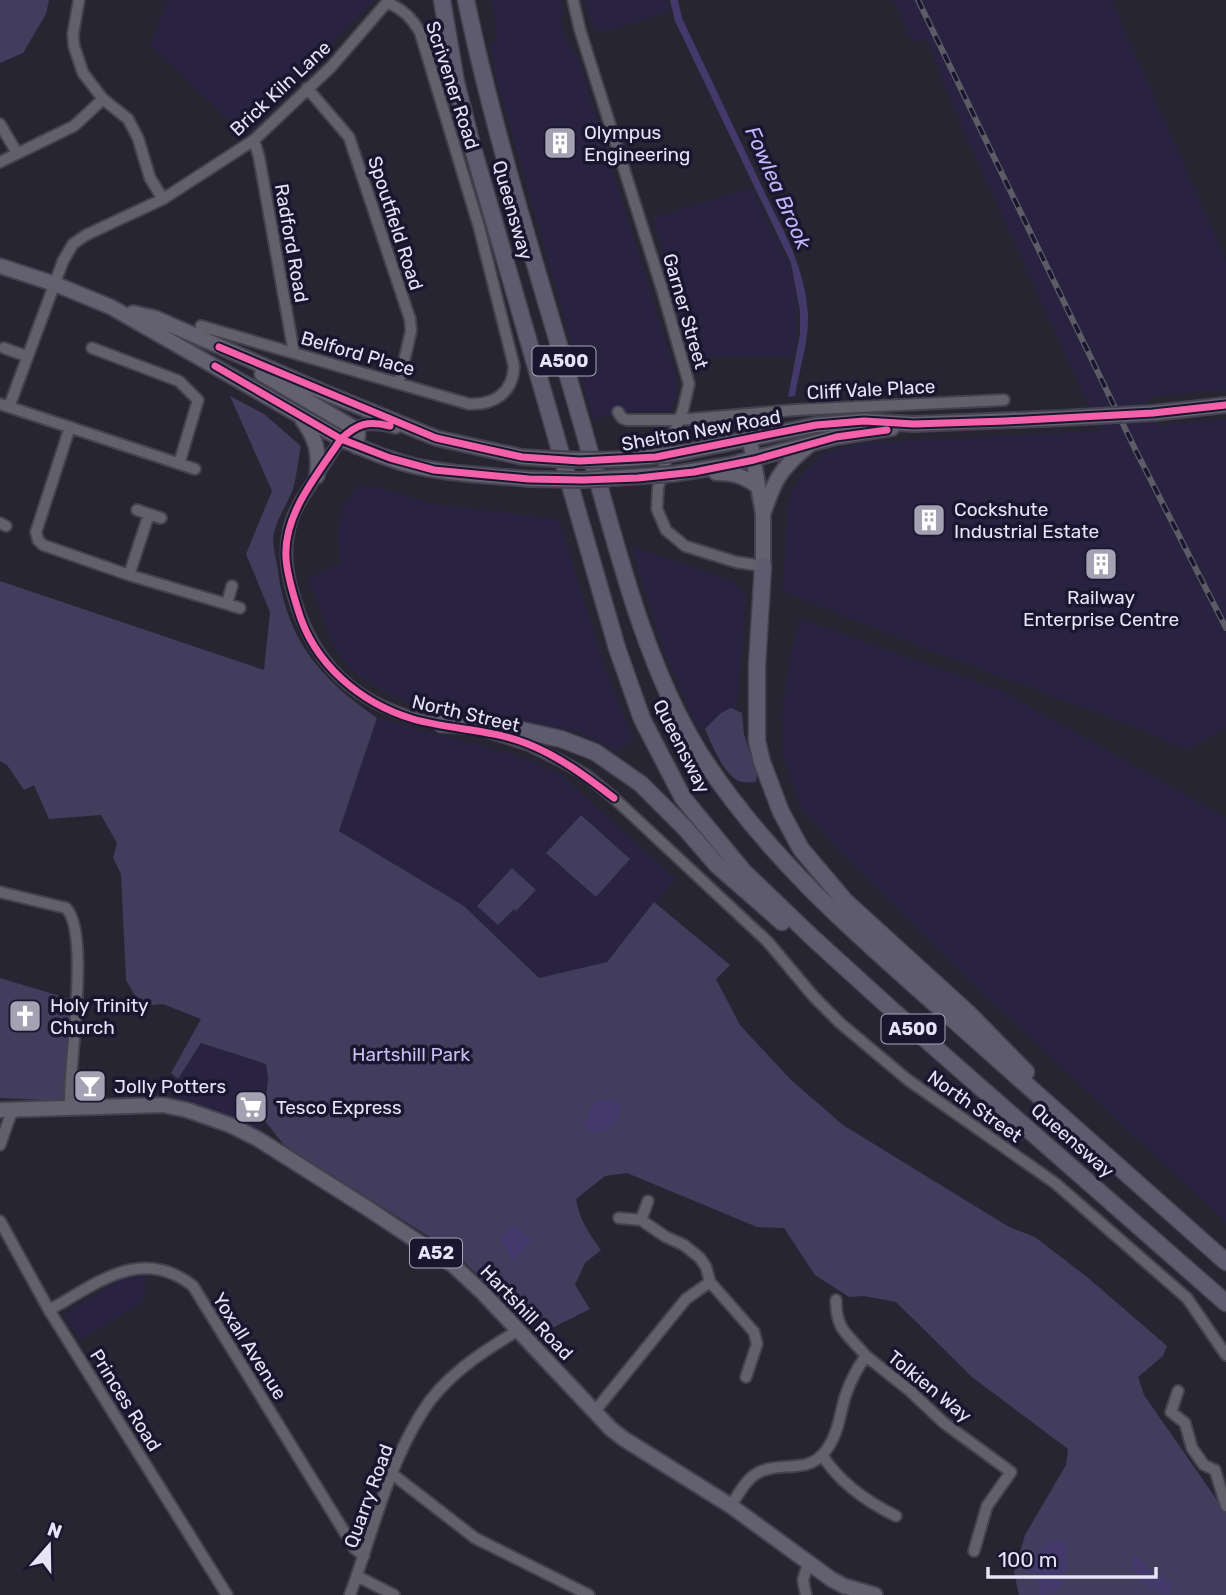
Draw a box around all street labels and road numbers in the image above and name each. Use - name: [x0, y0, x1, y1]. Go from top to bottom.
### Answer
- street label: Scrivener Road: [421, 18, 484, 152]
- street label: Brick Kiln Lane: [225, 36, 336, 141]
- street label: Spoutfield Road: [363, 153, 428, 293]
- street label: Queensway: [487, 158, 538, 262]
- street label: Radford Road: [270, 182, 313, 304]
- street label: Garner Street: [658, 251, 713, 372]
- street label: Belford Place: [298, 326, 417, 381]
- road number: A500: [532, 346, 596, 376]
- street label: Cliff Vale Place: [806, 375, 936, 404]
- street label: Shelton New Road: [620, 405, 782, 456]
- street label: North Street: [410, 690, 523, 737]
- street label: Queensway: [648, 695, 715, 797]
- road number: A500: [881, 1014, 944, 1044]
- street label: North Street: [923, 1065, 1027, 1148]
- street label: Queensway: [1027, 1098, 1119, 1183]
- road number: A52: [410, 1238, 462, 1268]
- street label: Hartshill Road: [475, 1260, 578, 1365]
- street label: Yoxall Avenue: [208, 1288, 292, 1404]
- street label: Princes Road: [85, 1345, 166, 1456]
- street label: Tolkien Way: [883, 1346, 976, 1427]
- street label: Quarry Road: [339, 1441, 398, 1551]

